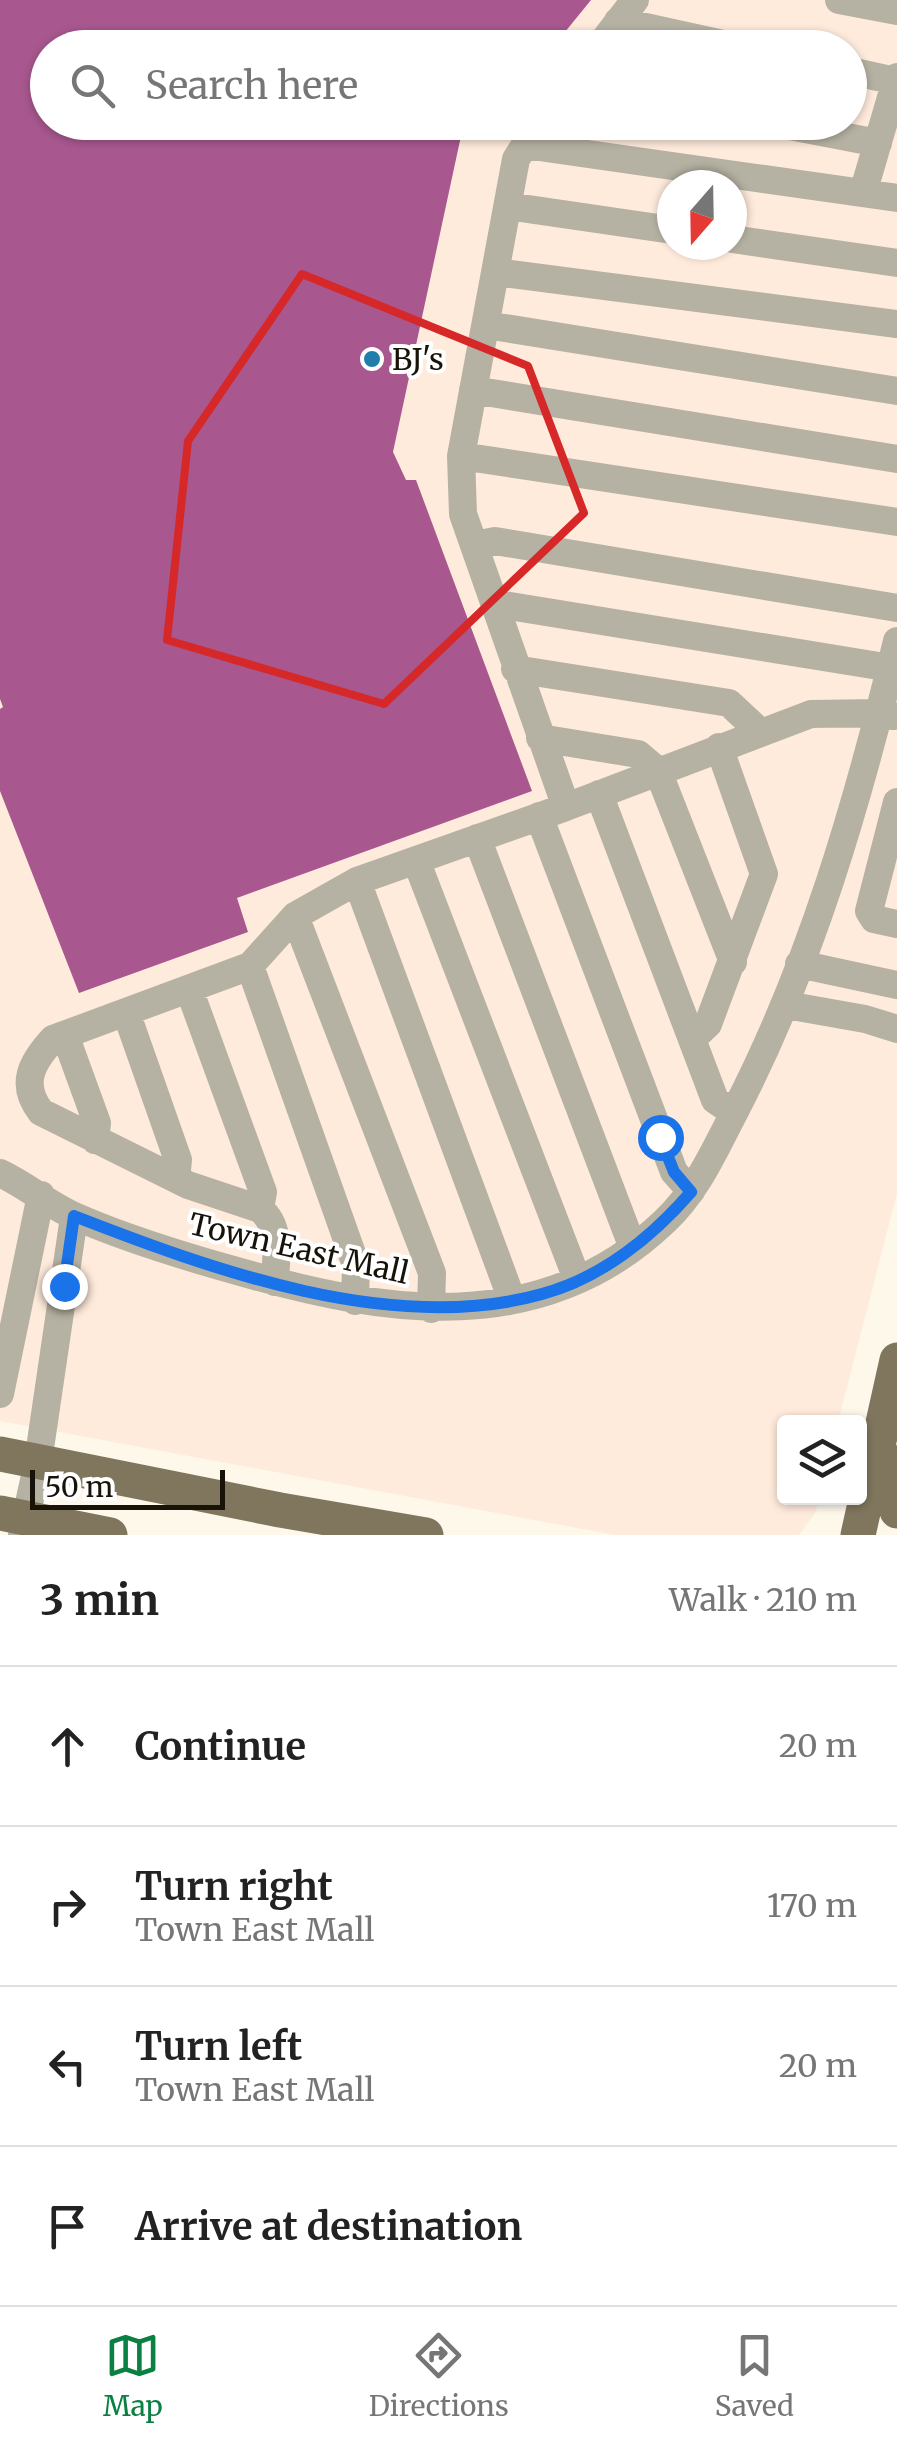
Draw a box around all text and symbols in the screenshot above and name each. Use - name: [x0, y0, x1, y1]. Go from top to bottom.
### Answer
- search box: [30, 30, 867, 140]
- icon: search: [65, 58, 120, 113]
- text: Search here: [145, 62, 358, 109]
- north arrow: [657, 170, 747, 260]
- place label: BJ's: [392, 340, 444, 378]
- marker: BJ's: [361, 348, 383, 370]
- route start: [638, 1115, 684, 1161]
- street label: Town East Mall: [185, 1204, 413, 1292]
- route end: [42, 1264, 88, 1310]
- map controls: [777, 1415, 867, 1505]
- button: layers: [777, 1415, 867, 1505]
- scale bar: [30, 1465, 225, 1510]
- text: 50 m: [45, 1469, 113, 1505]
- text: 3 min: [40, 1574, 159, 1626]
- text: Walk · 210 m: [669, 1580, 857, 1620]
- icon: ahead: [40, 1719, 95, 1774]
- text: Continue: [135, 1723, 306, 1770]
- text: 20 m: [779, 1726, 857, 1766]
- text: Turn right: [135, 1863, 333, 1910]
- icon: right: [40, 1879, 95, 1934]
- text: 170 m: [767, 1886, 857, 1926]
- text: Town East Mall: [135, 1910, 375, 1950]
- text: Turn left: [135, 2023, 302, 2070]
- icon: left: [40, 2039, 95, 2094]
- text: 20 m: [779, 2046, 857, 2086]
- text: Town East Mall: [135, 2070, 375, 2110]
- icon: arrive: [40, 2199, 95, 2254]
- text: Arrive at destination: [135, 2203, 522, 2250]
- tab: Map: [103, 2328, 163, 2424]
- tab: Directions: [369, 2328, 509, 2424]
- tab: Saved: [715, 2328, 794, 2424]

